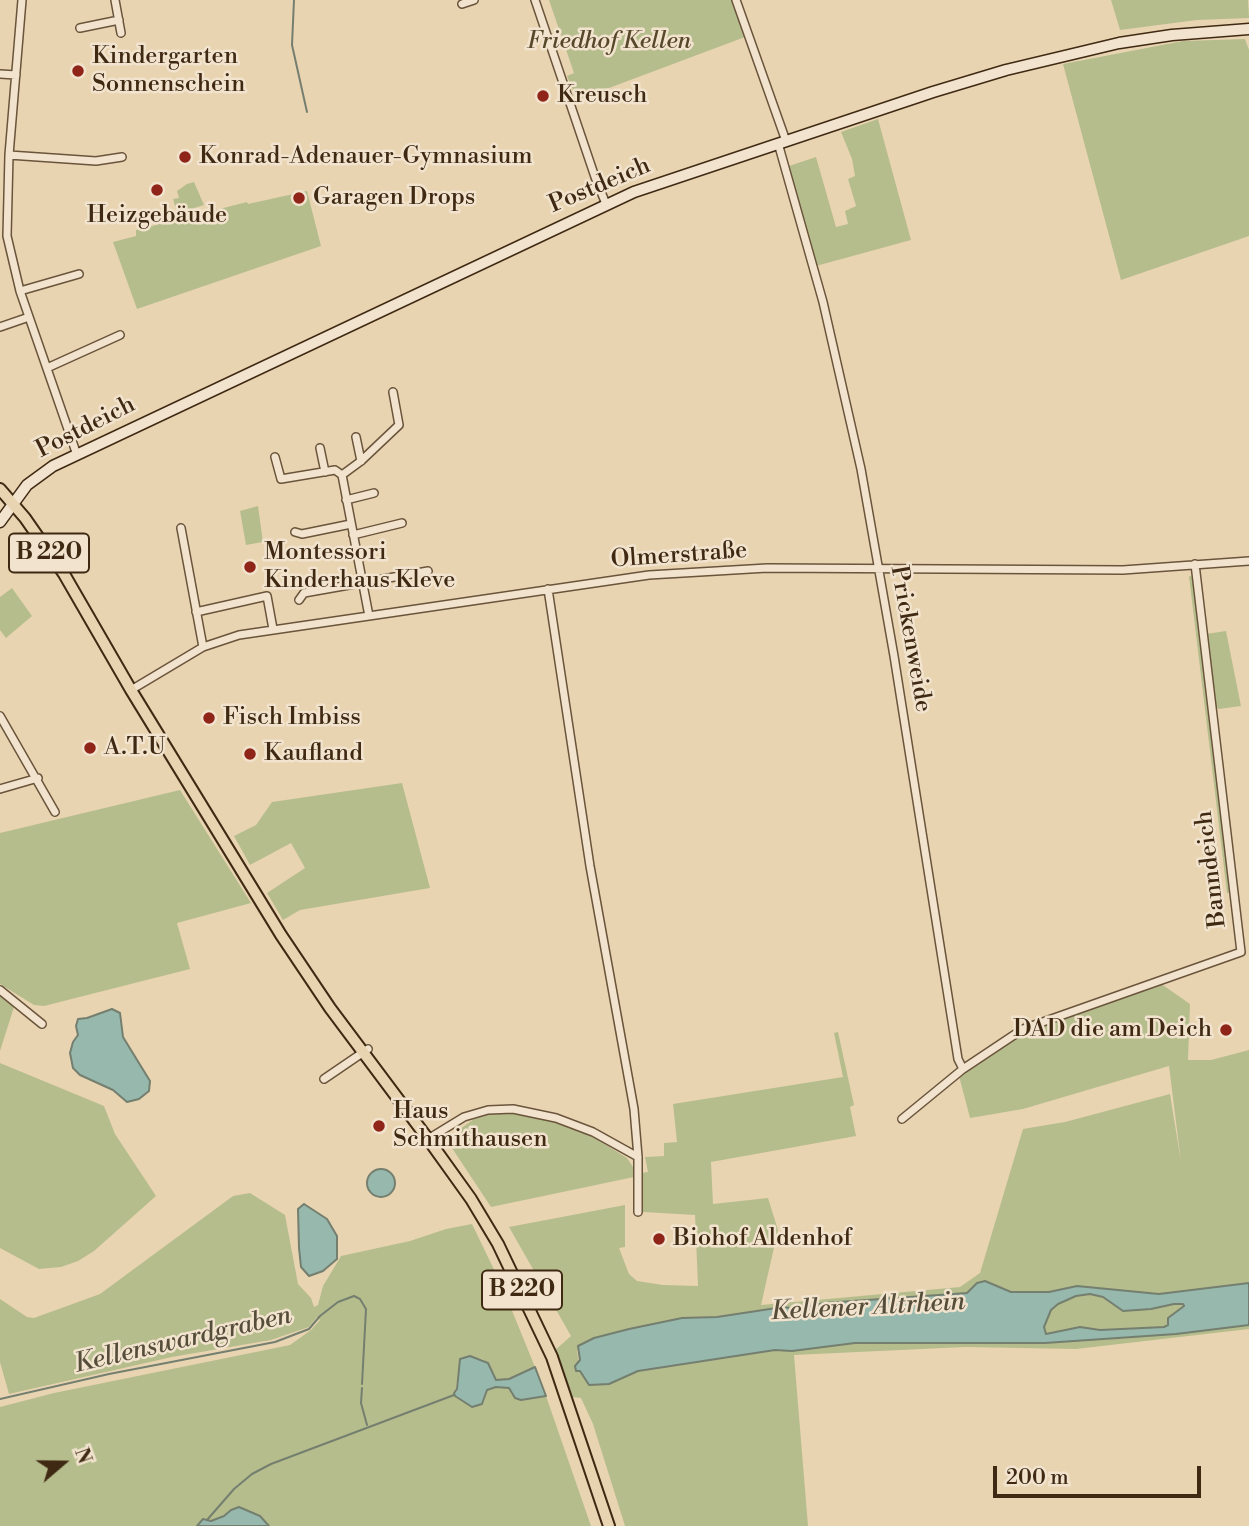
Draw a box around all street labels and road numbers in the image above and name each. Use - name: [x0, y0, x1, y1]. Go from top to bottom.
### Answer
- street label: Postdeich: [545, 152, 655, 220]
- street label: Postdeich: [32, 391, 140, 465]
- road number: B 220: [9, 534, 89, 572]
- street label: Olmerstraße: [610, 537, 748, 575]
- street label: Prickenweide: [883, 564, 937, 714]
- street label: Banndeich: [1191, 809, 1233, 929]
- road number: B 220: [482, 1270, 562, 1310]

